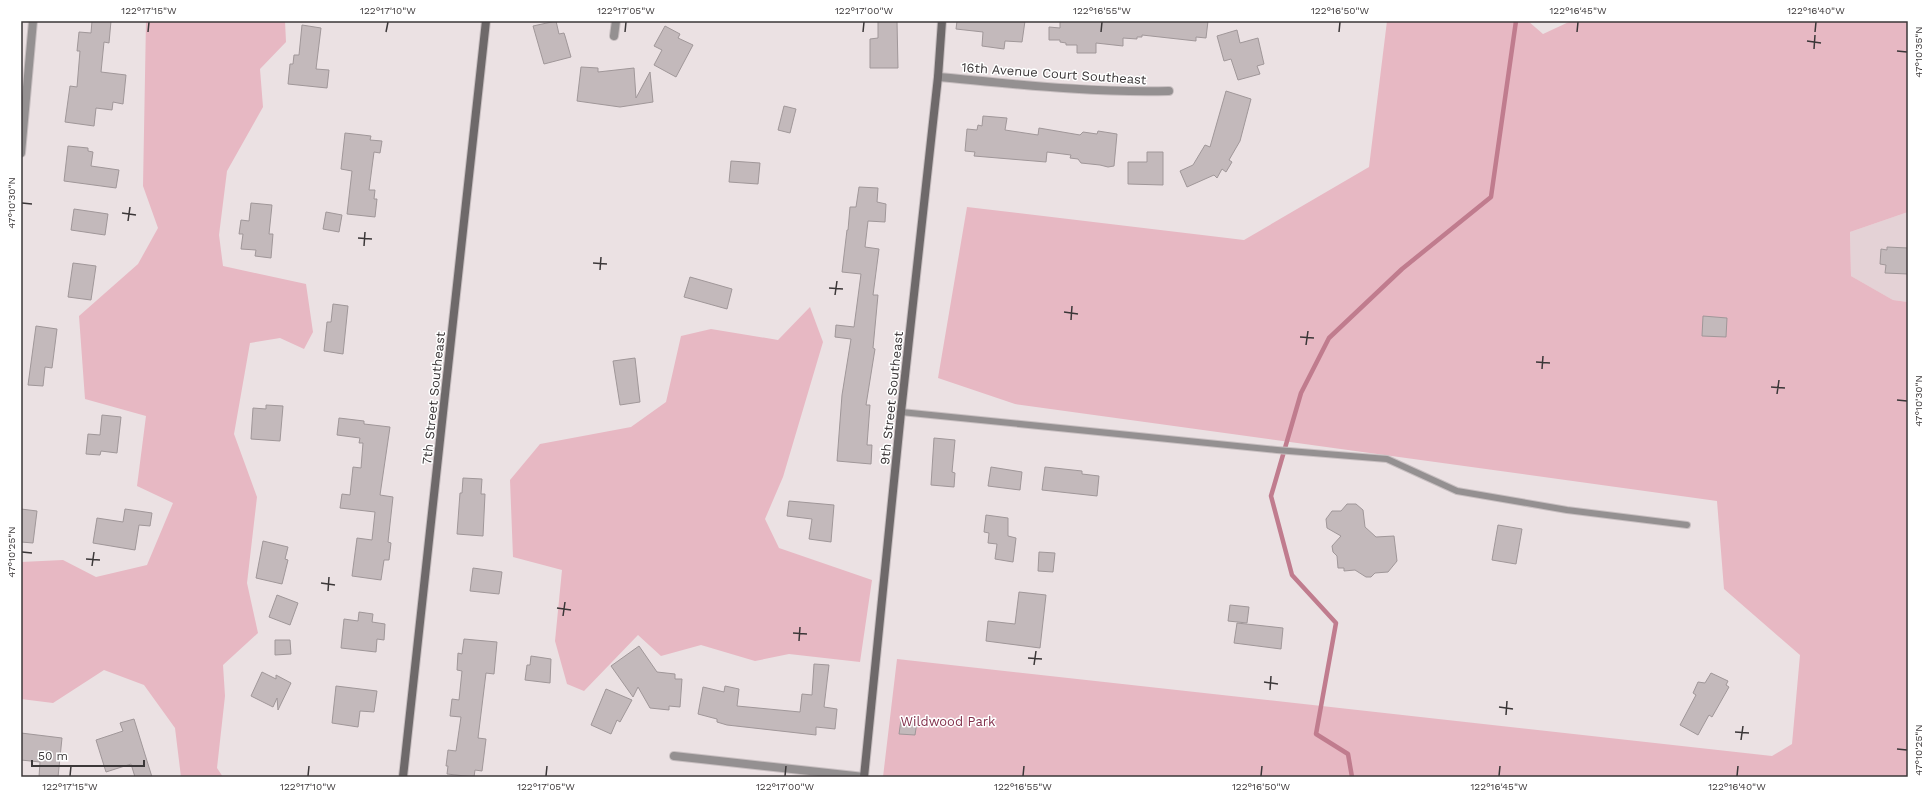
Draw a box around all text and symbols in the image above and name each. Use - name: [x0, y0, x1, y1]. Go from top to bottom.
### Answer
- text: 122°17'15"W: [121, 5, 177, 16]
- text: 122°17'10"W: [360, 5, 416, 16]
- text: 122°17'05"W: [597, 5, 655, 16]
- text: 122°17'00"W: [835, 5, 893, 16]
- text: 122°16'55"W: [1073, 5, 1131, 16]
- text: 122°16'50"W: [1311, 5, 1369, 16]
- text: 122°16'45"W: [1549, 5, 1607, 16]
- text: 122°16'40"W: [1787, 5, 1845, 16]
- text: 47°10'35"N: [1913, 26, 1924, 78]
- street label: 16th Avenue Court Southeast: [961, 60, 1147, 87]
- text: 47°10'30"N: [6, 177, 17, 229]
- street label: 7th Street Southeast: [419, 330, 448, 465]
- street label: 9th Street Southeast: [877, 330, 906, 466]
- text: 47°10'30"N: [1913, 375, 1924, 427]
- text: 47°10'25"N: [6, 526, 17, 578]
- park label: Wildwood Park: [901, 714, 996, 729]
- text: 47°10'25"N: [1913, 724, 1924, 776]
- scale bar: [32, 742, 144, 768]
- text: 50 m: [38, 749, 68, 763]
- text: 122°17'15"W: [42, 781, 98, 792]
- text: 122°17'10"W: [280, 781, 336, 792]
- text: 122°17'05"W: [517, 781, 575, 792]
- text: 122°17'00"W: [756, 781, 814, 792]
- text: 122°16'55"W: [994, 781, 1052, 792]
- text: 122°16'50"W: [1232, 781, 1290, 792]
- text: 122°16'45"W: [1470, 781, 1528, 792]
- text: 122°16'40"W: [1708, 781, 1766, 792]

